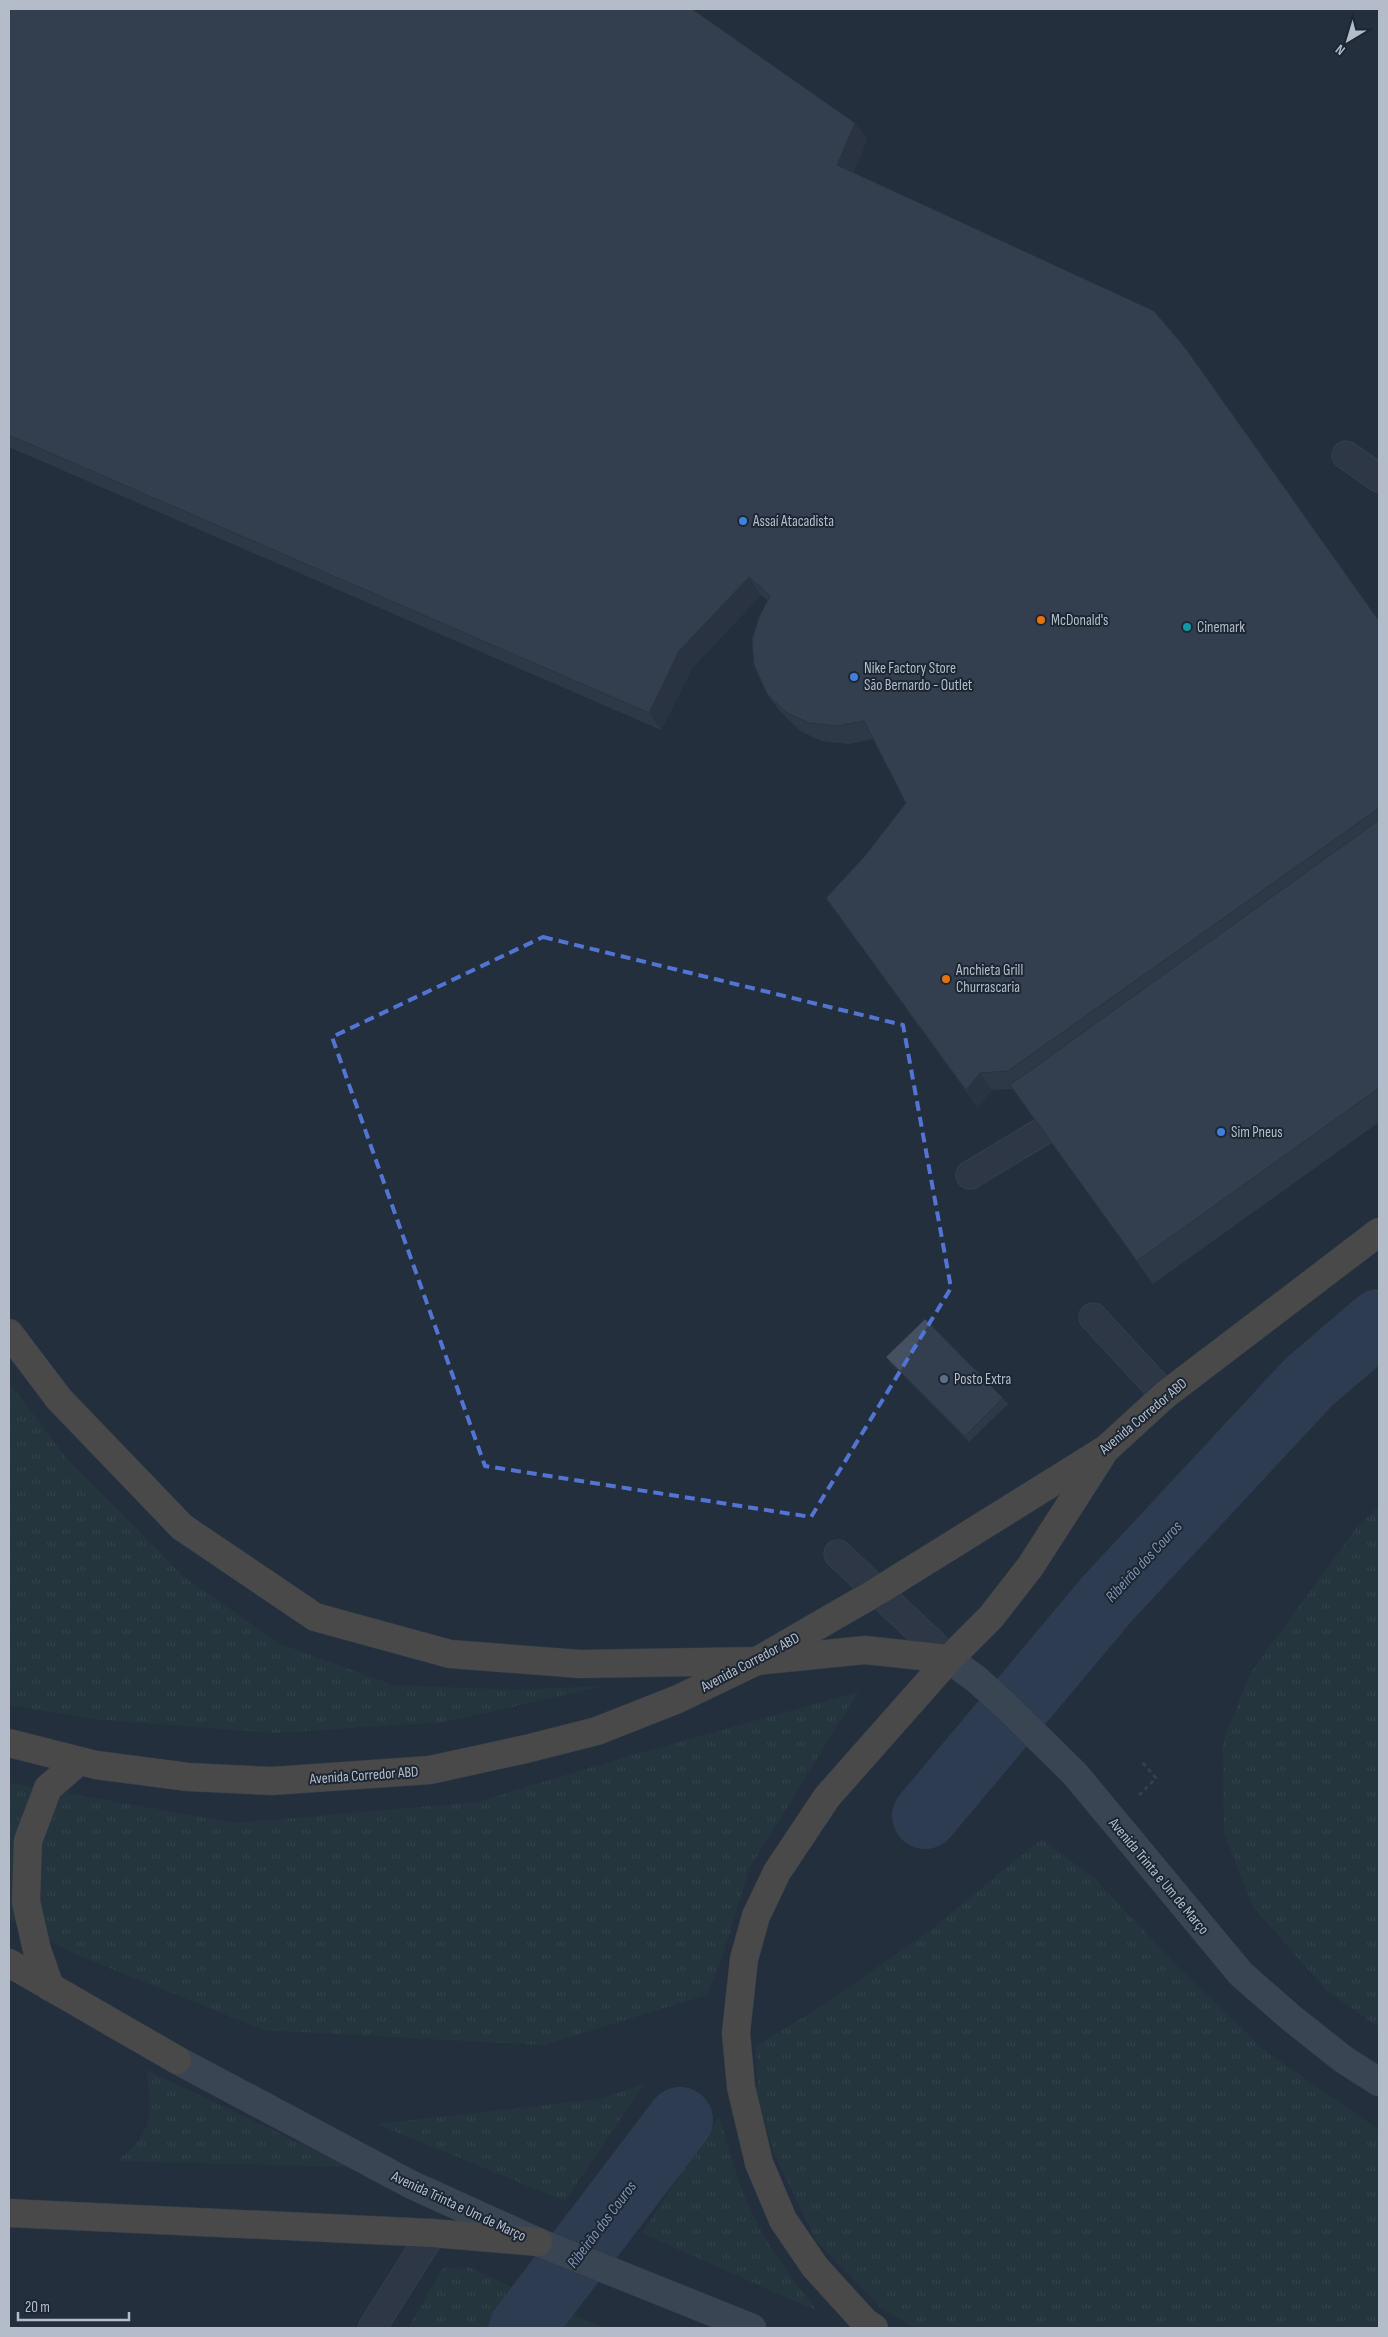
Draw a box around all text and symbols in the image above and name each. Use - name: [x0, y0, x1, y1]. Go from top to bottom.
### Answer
- north arrow: [1323, 15, 1373, 65]
- text: N: [1332, 41, 1348, 59]
- place label: Assaí Atacadista: [752, 512, 834, 531]
- marker: Assaí Atacadista: [737, 515, 749, 527]
- place label: McDonald's: [1051, 611, 1109, 630]
- marker: McDonald's: [1035, 614, 1047, 626]
- place label: Cinemark: [1197, 618, 1245, 637]
- marker: Cinemark: [1181, 621, 1193, 633]
- place label: Nike Factory Store São Bernardo - Outlet: [864, 659, 973, 695]
- marker: Nike Factory Store São Bernardo - Outlet: [848, 671, 860, 683]
- place label: Anchieta Grill Churrascaria: [955, 961, 1023, 997]
- marker: Anchieta Grill Churrascaria: [940, 973, 952, 985]
- place label: Sim Pneus: [1231, 1123, 1283, 1142]
- marker: Sim Pneus: [1215, 1126, 1227, 1138]
- place label: Posto Extra: [954, 1370, 1011, 1389]
- marker: Posto Extra: [938, 1373, 950, 1385]
- street label: Avenida Corredor ABD: [1095, 1374, 1191, 1459]
- water label: Ribeirão dos Couros: [1102, 1517, 1187, 1606]
- street label: Avenida Corredor ABD: [697, 1628, 803, 1697]
- street label: Avenida Corredor ABD: [308, 1762, 419, 1789]
- street label: Avenida Trinta e Um de Março: [1104, 1813, 1213, 1938]
- street label: Avenida Trinta e Um de Março: [388, 2167, 529, 2246]
- water label: Ribeirão dos Couros: [563, 2178, 641, 2272]
- scale bar: [18, 2290, 129, 2322]
- text: 20 m: [25, 2298, 50, 2317]

